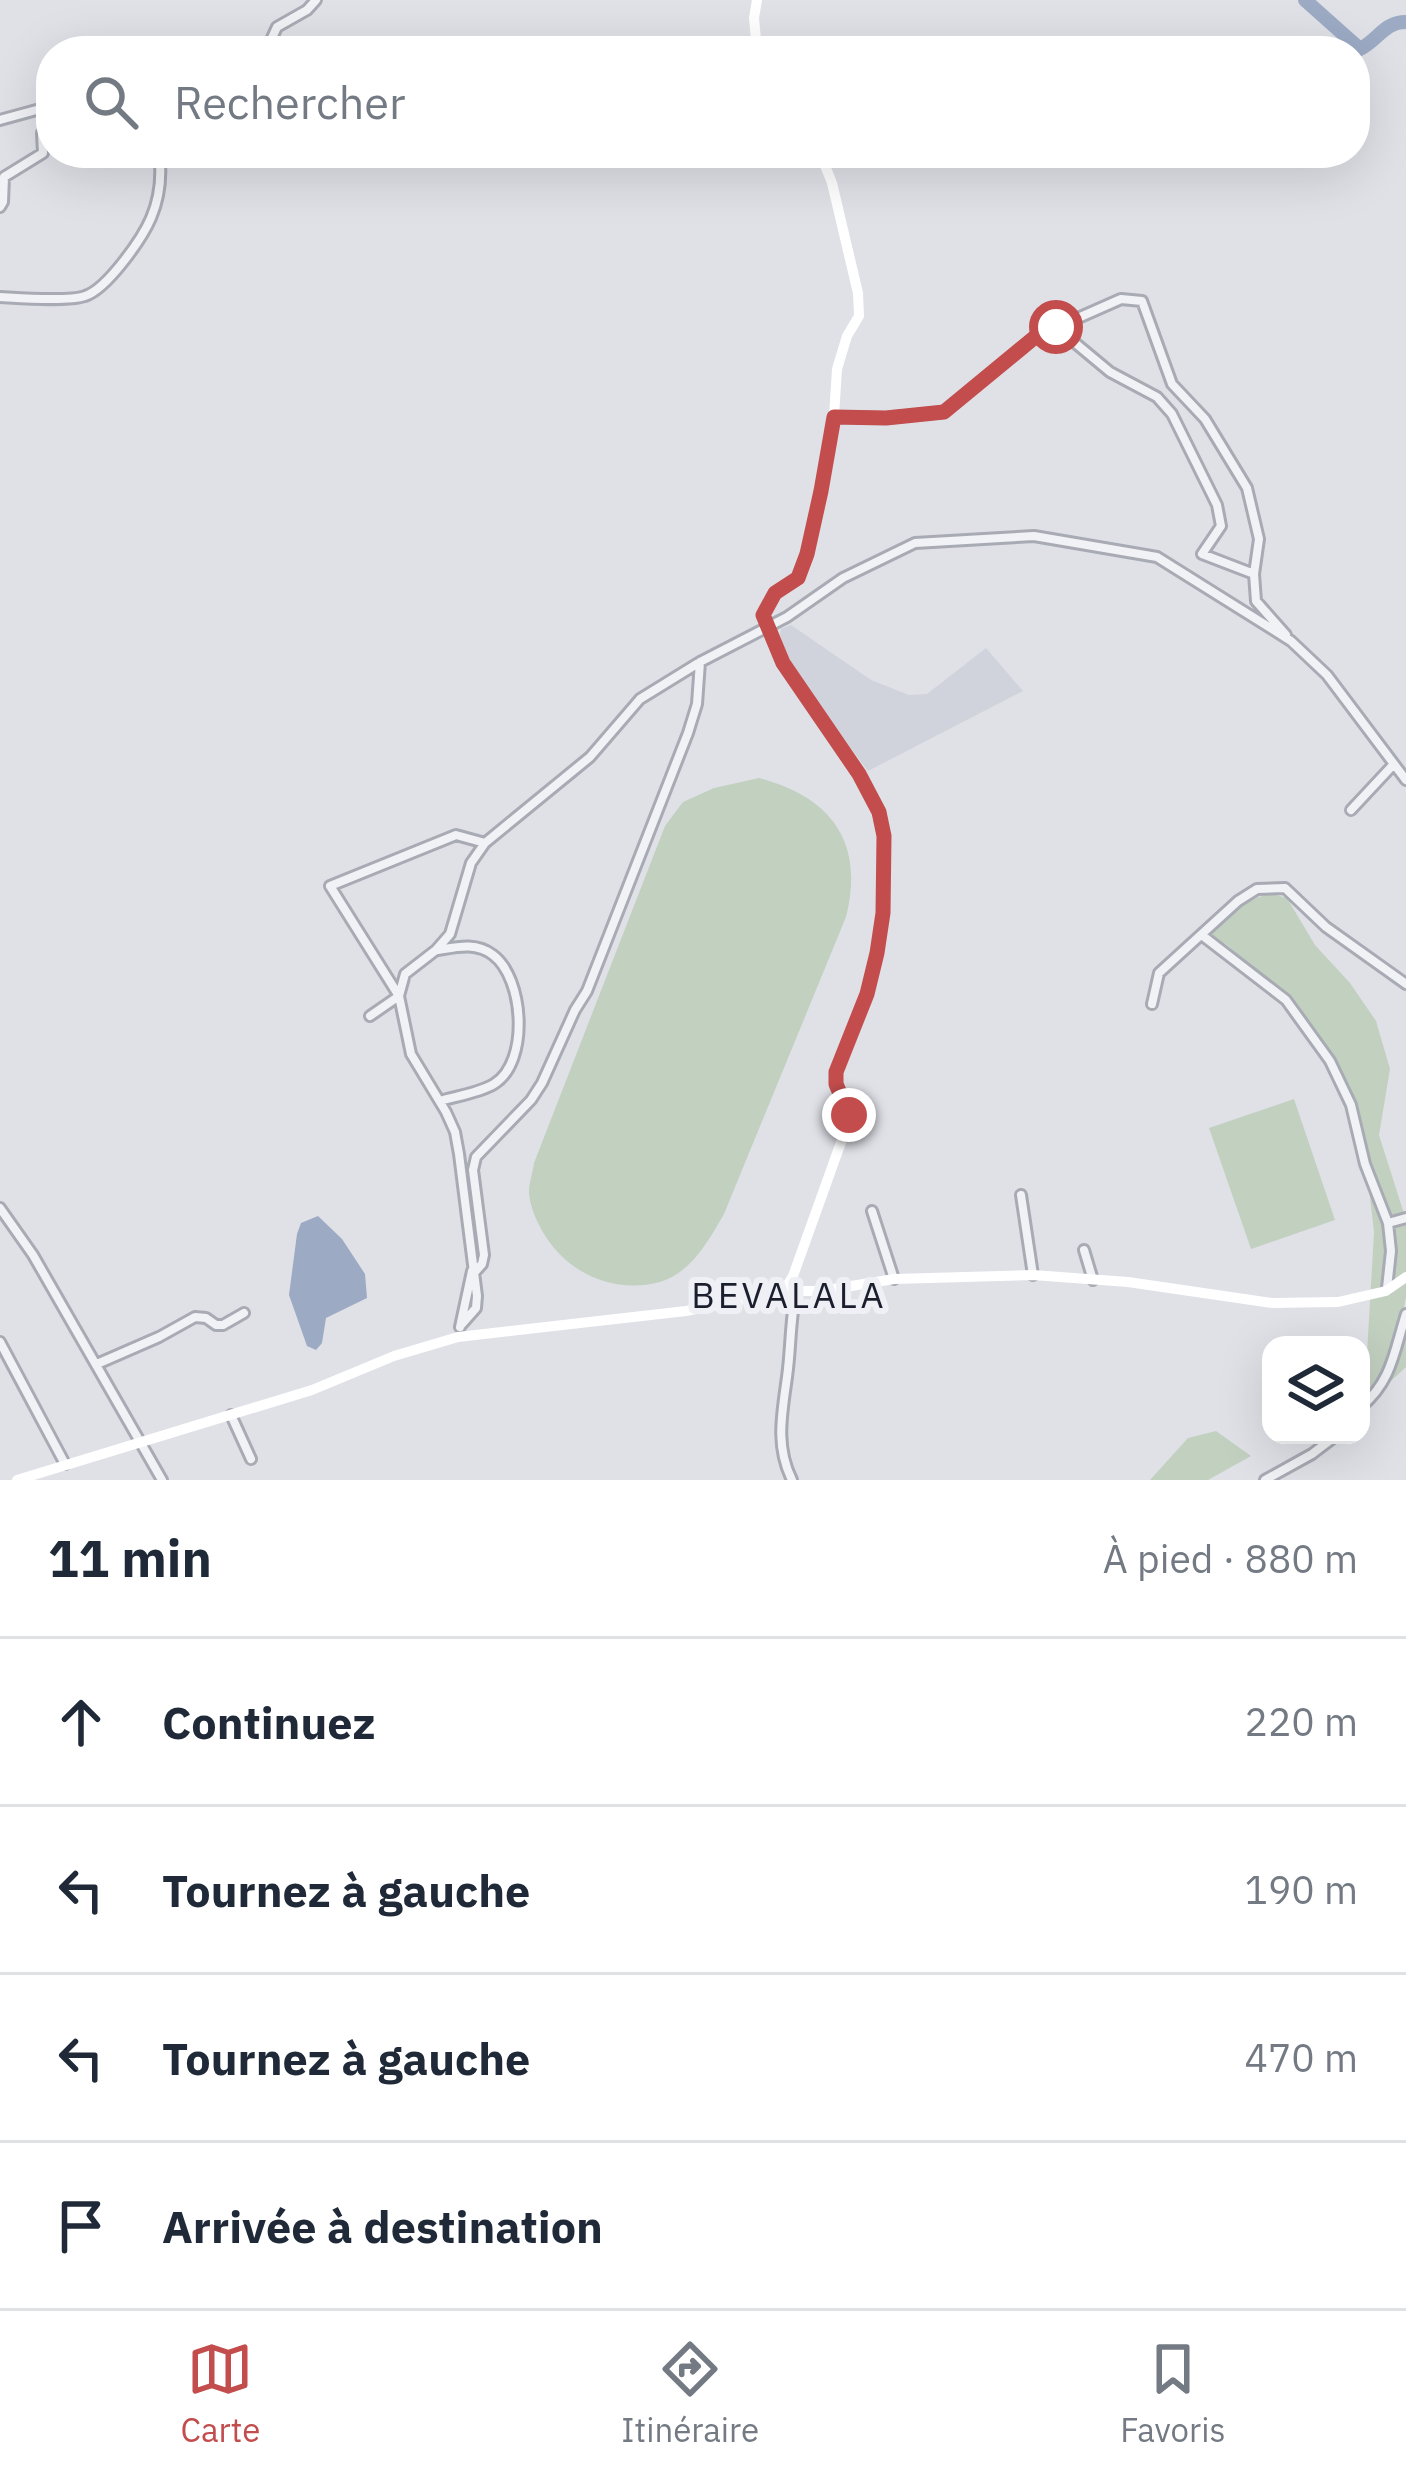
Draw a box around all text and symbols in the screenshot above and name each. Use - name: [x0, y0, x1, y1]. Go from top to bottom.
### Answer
- search box: [36, 36, 1370, 168]
- icon: search: [78, 69, 144, 135]
- text: Rechercher: [174, 73, 405, 131]
- route start: [1029, 300, 1083, 354]
- route end: [822, 1088, 876, 1142]
- district label: BEVALALA: [691, 1271, 887, 1318]
- map controls: [1262, 1336, 1370, 1444]
- button: layers: [1262, 1336, 1370, 1444]
- text: 11 min: [48, 1525, 212, 1591]
- text: À pied · 880 m: [1103, 1533, 1358, 1584]
- icon: ahead: [48, 1689, 114, 1755]
- text: Continuez: [162, 1693, 376, 1751]
- text: 220 m: [1245, 1696, 1358, 1747]
- icon: left: [48, 1857, 114, 1923]
- text: Tournez à gauche: [162, 1861, 530, 1919]
- text: 190 m: [1245, 1864, 1358, 1915]
- icon: left: [48, 2025, 114, 2091]
- text: Tournez à gauche: [162, 2029, 530, 2087]
- text: 470 m: [1245, 2032, 1358, 2083]
- icon: arrive: [48, 2193, 114, 2259]
- text: Arrivée à destination: [162, 2197, 603, 2255]
- tab: Carte: [180, 2336, 260, 2451]
- tab: Itinéraire: [621, 2336, 759, 2451]
- tab: Favoris: [1120, 2336, 1226, 2451]

